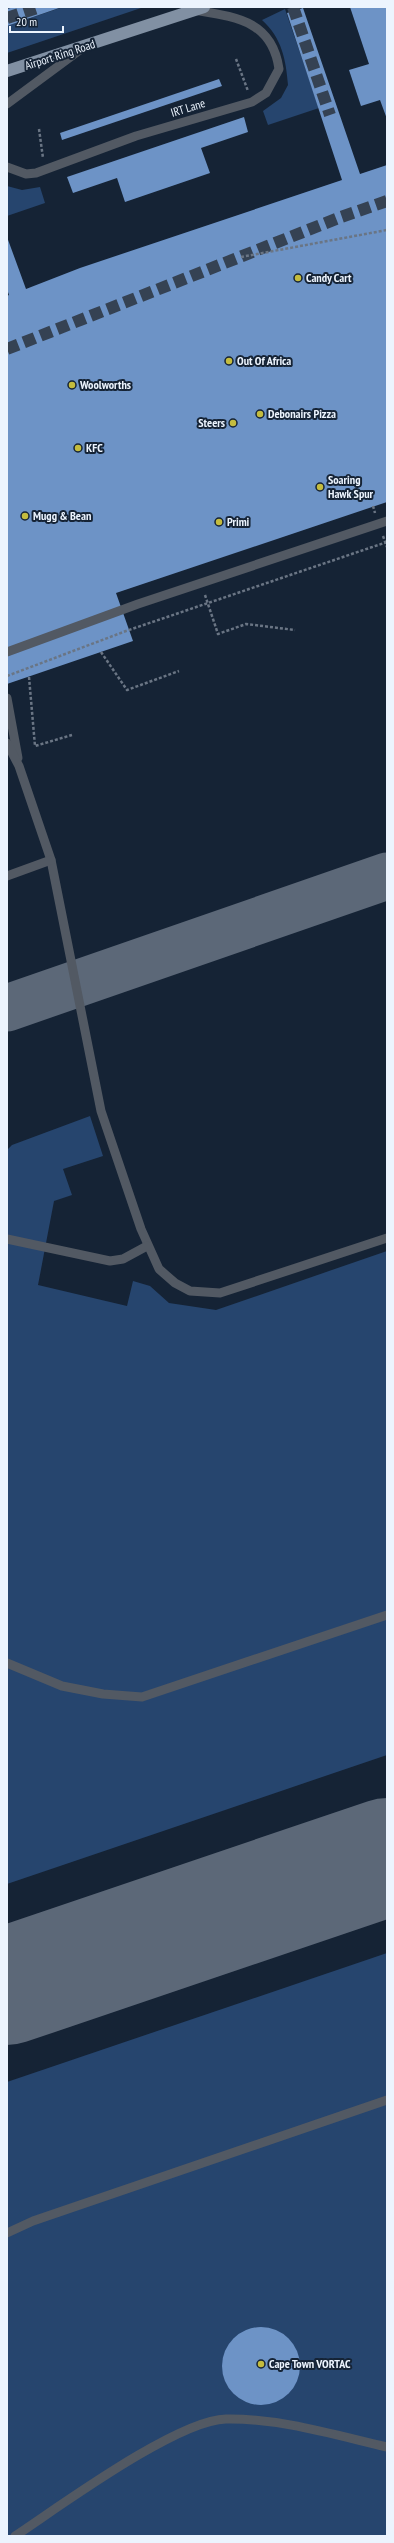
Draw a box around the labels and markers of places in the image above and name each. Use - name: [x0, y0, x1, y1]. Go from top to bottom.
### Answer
- place label: Candy Cart: [306, 270, 352, 285]
- marker: Candy Cart: [293, 273, 303, 283]
- place label: Out Of Africa: [237, 353, 291, 368]
- marker: Out Of Africa: [224, 356, 234, 366]
- place label: Woolworths: [79, 377, 131, 392]
- marker: Woolworths: [67, 380, 77, 390]
- place label: Debonairs Pizza: [268, 406, 336, 421]
- marker: Debonairs Pizza: [255, 409, 265, 419]
- place label: Steers: [198, 415, 225, 430]
- marker: Steers: [228, 418, 238, 428]
- place label: KFC: [86, 440, 103, 455]
- marker: KFC: [73, 443, 83, 453]
- place label: Soaring Hawk Spur: [328, 472, 374, 501]
- marker: Soaring Hawk Spur: [315, 482, 325, 492]
- place label: Mugg & Bean: [33, 508, 91, 523]
- marker: Mugg & Bean: [20, 511, 30, 521]
- place label: Primi: [227, 514, 250, 529]
- marker: Primi: [214, 517, 224, 527]
- place label: Cape Town VORTAC: [269, 2356, 351, 2371]
- marker: Cape Town VORTAC: [256, 2359, 266, 2369]

